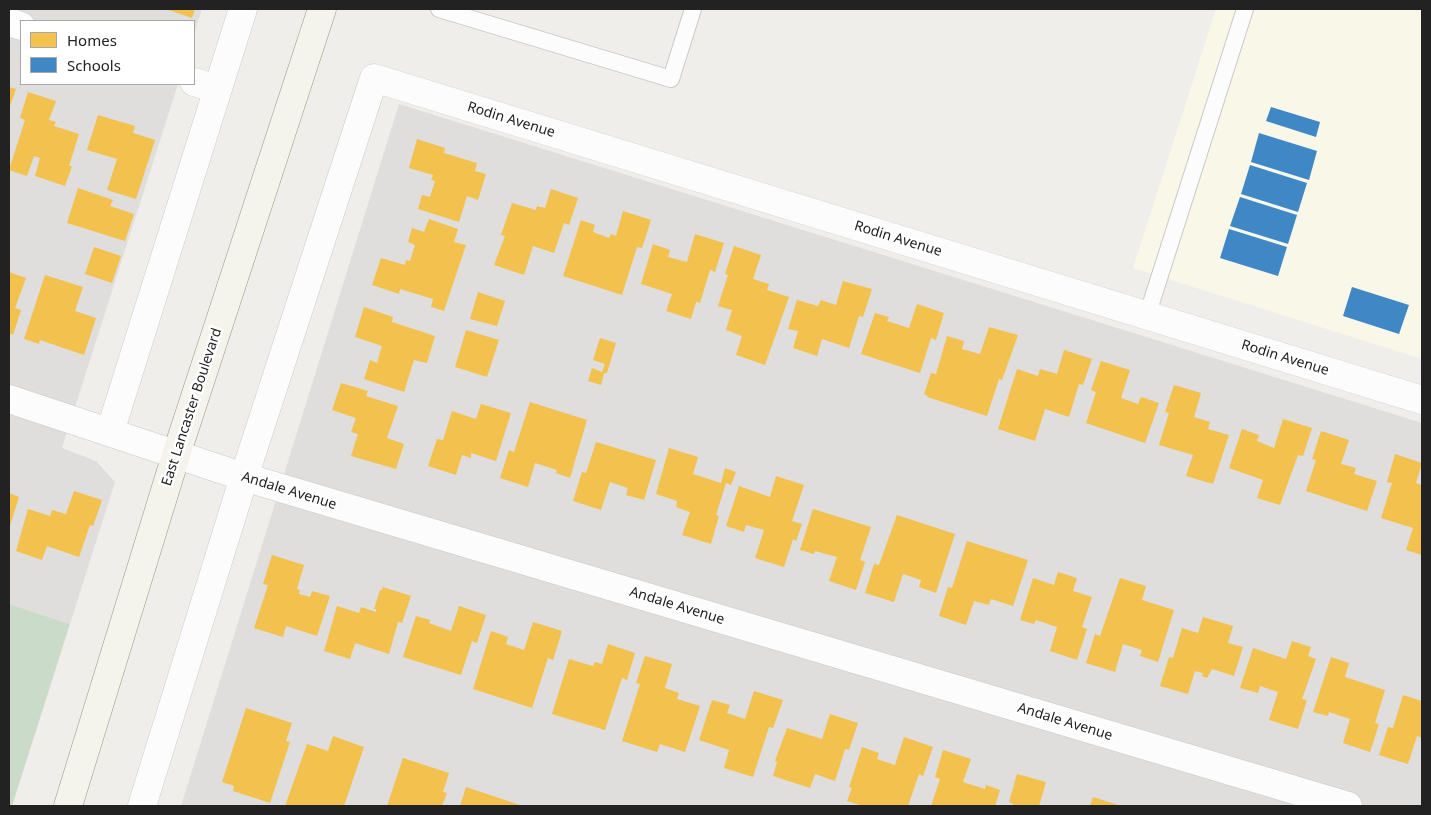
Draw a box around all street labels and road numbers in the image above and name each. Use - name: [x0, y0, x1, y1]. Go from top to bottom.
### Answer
- street label: Rodin Avenue: [465, 99, 557, 141]
- street label: Rodin Avenue: [852, 218, 944, 260]
- street label: East Lancaster Boulevard: [159, 326, 225, 488]
- street label: Rodin Avenue: [1239, 337, 1331, 379]
- street label: Andale Avenue: [240, 469, 338, 513]
- street label: Andale Avenue: [628, 584, 726, 628]
- street label: Andale Avenue: [1016, 700, 1114, 744]

